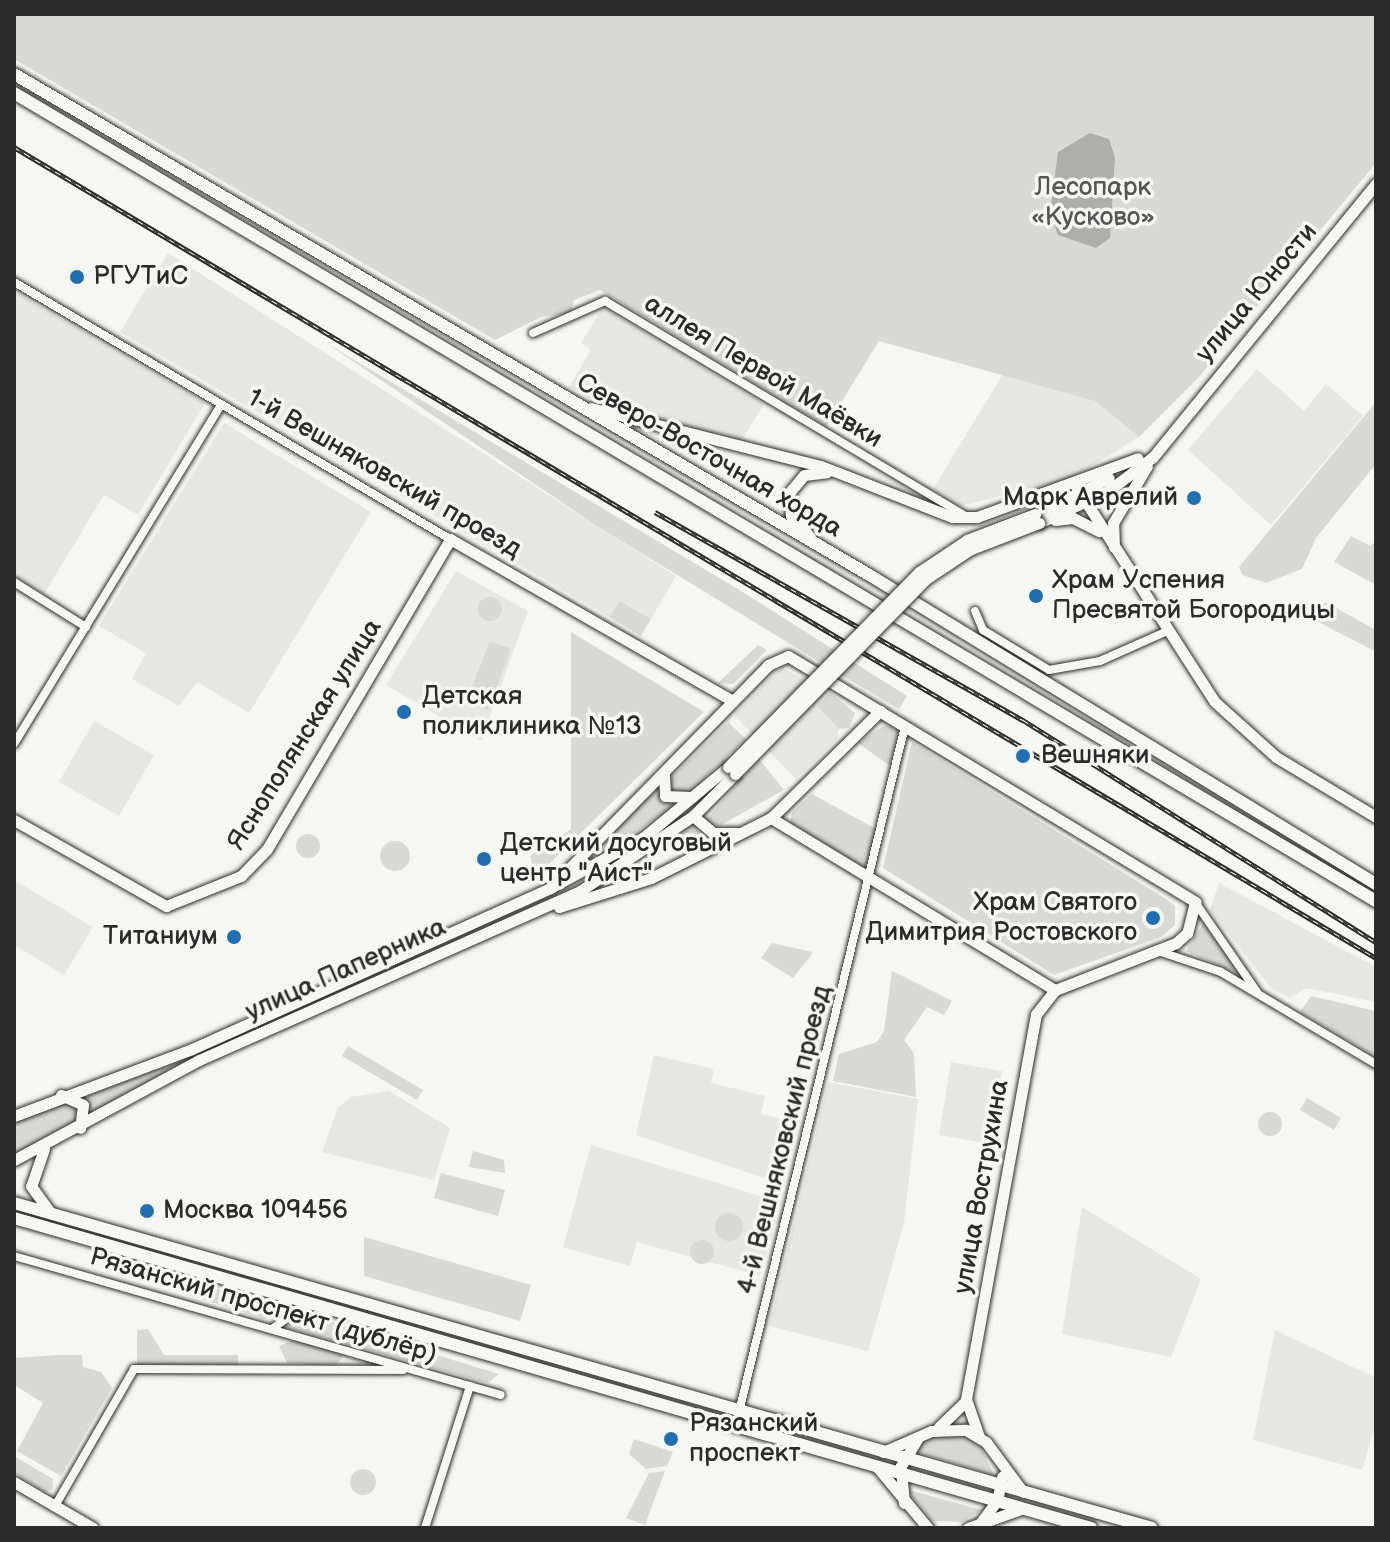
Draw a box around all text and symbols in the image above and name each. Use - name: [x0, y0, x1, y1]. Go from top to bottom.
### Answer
- park label: Лесопарк «Кусково»: [1031, 172, 1155, 234]
- street label: улица Юности: [1190, 217, 1324, 369]
- place label: РГУТиС: [93, 261, 188, 293]
- marker: РГУТиС: [68, 268, 86, 286]
- street label: аллея Первой Маёвки: [638, 289, 888, 455]
- street label: Северо-Восточная хорда: [571, 367, 847, 545]
- street label: 1-й Вешняковский проезд: [241, 383, 527, 565]
- place label: Марк Аврелий: [1003, 482, 1178, 514]
- marker: Марк Аврелий: [1185, 489, 1203, 507]
- place label: Храм Успения Пресвятой Богородицы: [1052, 565, 1335, 626]
- marker: Храм Успения Пресвятой Богородицы: [1027, 587, 1045, 605]
- street label: Яснополянская улица: [221, 614, 389, 856]
- place label: Детская поликлиника №13: [422, 681, 642, 742]
- marker: Детская поликлиника №13: [393, 701, 415, 723]
- place label: Вешняки: [1041, 740, 1150, 772]
- marker: Вешняки: [1012, 745, 1034, 767]
- place label: Детский досуговый центр "Аист": [500, 828, 732, 890]
- marker: Детский досуговый центр "Аист": [475, 850, 493, 868]
- place label: Храм Святого Димитрия Ростовского: [865, 887, 1137, 948]
- marker: Храм Святого Димитрия Ростовского: [1144, 909, 1162, 927]
- street label: улица Паперника: [241, 912, 451, 1028]
- place label: Титаниум: [103, 921, 218, 953]
- marker: Титаниум: [225, 928, 243, 946]
- street label: 4-й Вешняковский проезд: [732, 982, 838, 1298]
- street label: улица Вострухина: [948, 1077, 1016, 1297]
- place label: Москва 109456: [163, 1195, 348, 1227]
- marker: Москва 109456: [138, 1202, 156, 1220]
- street label: Рязанский проспект (дублёр): [86, 1241, 440, 1371]
- place label: Рязанский проспект: [689, 1408, 818, 1470]
- marker: Рязанский проспект: [660, 1428, 682, 1450]

